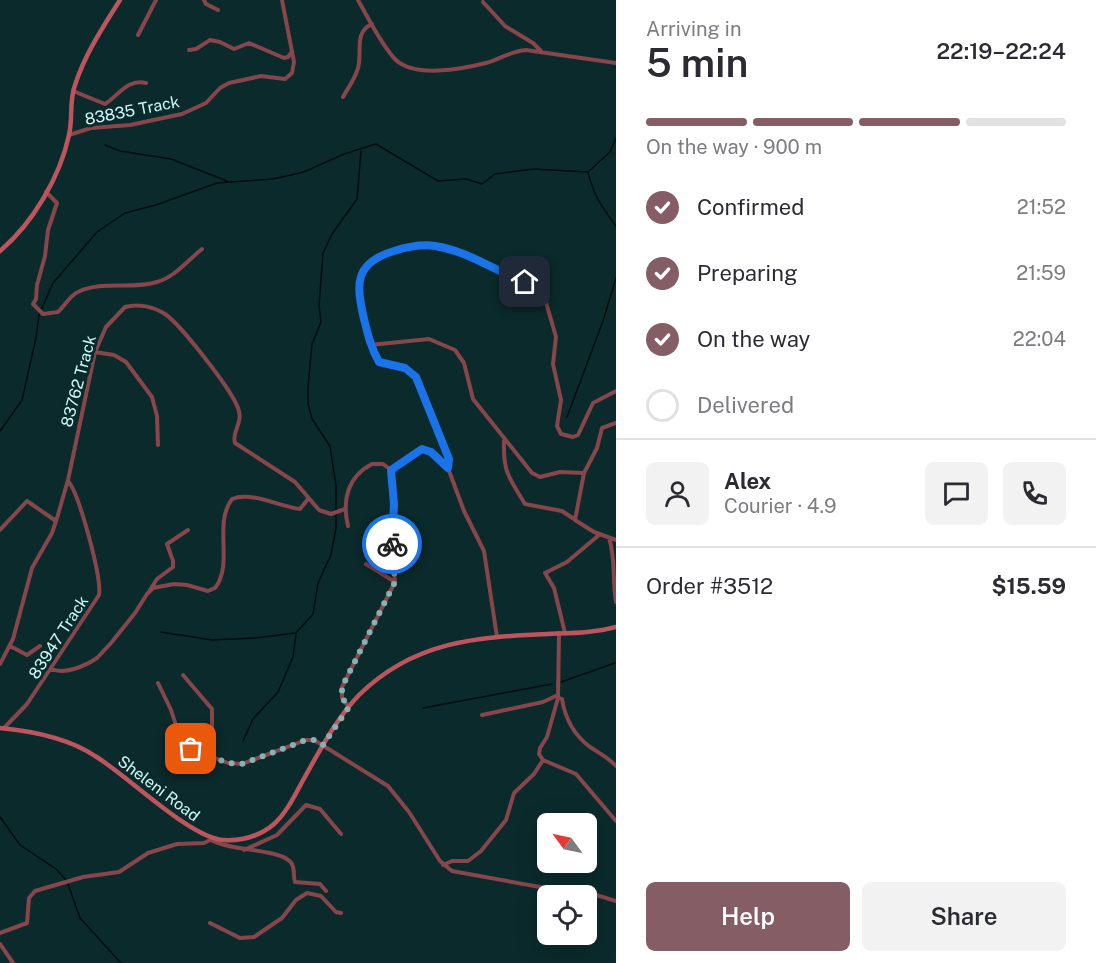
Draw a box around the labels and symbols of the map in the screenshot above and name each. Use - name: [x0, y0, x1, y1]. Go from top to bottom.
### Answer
- street label: 83835 Track: [83, 92, 181, 129]
- pin: [499, 256, 550, 307]
- street label: 83762 Track: [57, 333, 100, 429]
- courier: [362, 514, 422, 574]
- street label: 83947 Track: [25, 592, 92, 682]
- pin: [165, 723, 216, 774]
- street label: Sheleni Road: [114, 751, 203, 825]
- north arrow: [537, 813, 597, 873]

